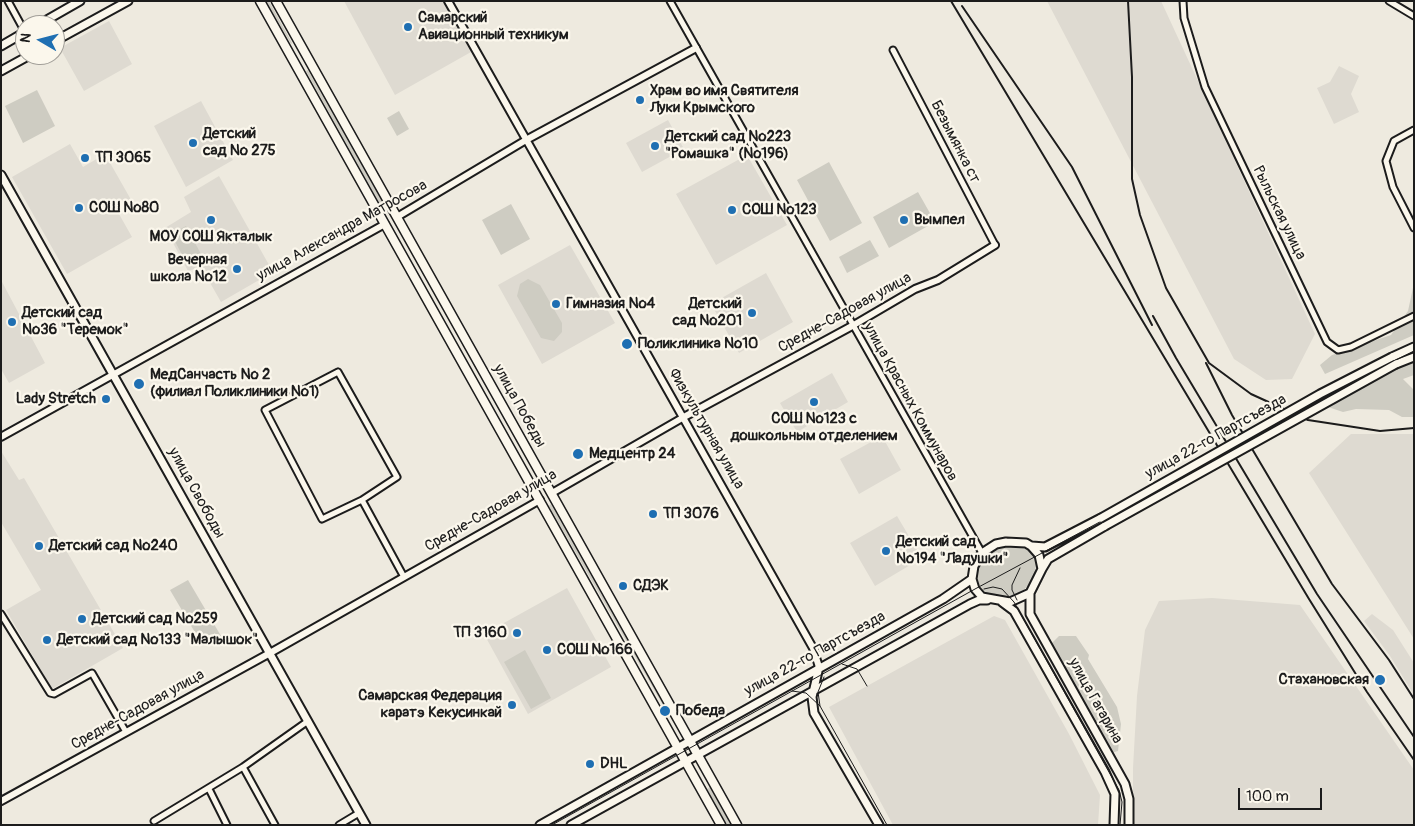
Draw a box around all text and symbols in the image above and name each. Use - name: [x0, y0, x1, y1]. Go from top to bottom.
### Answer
- place label: Самарский Авиационный техникум: [418, 9, 569, 44]
- north arrow: [15, 15, 65, 65]
- marker: Самарский Авиационный техникум: [402, 21, 414, 33]
- text: N: [17, 32, 35, 44]
- place label: Храм во имя Святителя Луки Крымского: [650, 82, 799, 117]
- marker: Храм во имя Святителя Луки Крымского: [634, 94, 646, 106]
- street label: Безымянка ст: [926, 98, 984, 186]
- place label: Детский сад № 275: [203, 125, 276, 160]
- place label: Детский сад №223 "Ромашка" (№196): [665, 128, 791, 163]
- marker: Детский сад № 275: [187, 137, 199, 149]
- marker: Детский сад №223 "Ромашка" (№196): [649, 140, 661, 152]
- place label: ТП 3065: [95, 149, 151, 167]
- marker: ТП 3065: [79, 152, 91, 164]
- street label: Рыльская улица: [1249, 163, 1309, 263]
- street label: улица Александра Матросова: [254, 177, 430, 285]
- place label: СОШ №80: [89, 199, 159, 217]
- place label: СОШ №123: [742, 201, 817, 219]
- marker: СОШ №80: [73, 202, 85, 214]
- marker: СОШ №123: [726, 204, 738, 216]
- place label: Вымпел: [914, 211, 965, 229]
- marker: МОУ СОШ Якталык: [205, 214, 217, 226]
- marker: Вымпел: [898, 214, 910, 226]
- place label: МОУ СОШ Якталык: [149, 228, 273, 246]
- place label: Вечерная школа №12: [150, 251, 227, 286]
- marker: Вечерная школа №12: [231, 263, 243, 275]
- street label: Средне-Садовая улица: [775, 269, 915, 357]
- place label: Гимназия №4: [566, 295, 655, 313]
- place label: Детский сад №201: [672, 295, 742, 330]
- marker: Гимназия №4: [550, 298, 562, 310]
- place label: Детский сад №36 "Теремок": [22, 304, 129, 339]
- marker: Детский сад №201: [746, 307, 758, 319]
- marker: Детский сад №36 "Теремок": [6, 316, 18, 328]
- street label: улица Красных Коммунаров: [859, 320, 961, 484]
- place label: Поликлиника №10: [638, 335, 758, 353]
- marker: Поликлиника №10: [620, 337, 634, 351]
- street label: улица Победы: [489, 361, 549, 451]
- place label: МедСанчасть № 2 (филиал Поликлиники №1): [150, 366, 320, 401]
- street label: Физкультурная улица: [664, 366, 748, 492]
- marker: МедСанчасть № 2 (филиал Поликлиники №1): [132, 377, 146, 391]
- place label: Lady Stretch: [16, 390, 96, 408]
- street label: улица 22-го Партсъезда: [1142, 391, 1290, 483]
- marker: Lady Stretch: [100, 393, 112, 405]
- marker: СОШ №123 с дошкольным отделением: [808, 396, 820, 408]
- place label: СОШ №123 с дошкольным отделением: [730, 410, 898, 445]
- street label: улица Свободы: [164, 445, 228, 541]
- place label: Медцентр 24: [589, 445, 675, 463]
- marker: Медцентр 24: [571, 447, 585, 461]
- street label: Средне-Садовая улица: [422, 466, 560, 556]
- place label: ТП 3076: [663, 505, 719, 523]
- marker: ТП 3076: [647, 508, 659, 520]
- place label: Детский сад №194 "Ладушки": [896, 533, 1008, 568]
- place label: Детский сад №240: [49, 537, 178, 555]
- marker: Детский сад №240: [33, 540, 45, 552]
- marker: Детский сад №194 "Ладушки": [880, 545, 892, 557]
- place label: СДЭК: [633, 577, 669, 595]
- marker: СДЭК: [617, 580, 629, 592]
- street label: улица 22-го Партсъезда: [741, 608, 889, 700]
- place label: Детский сад №259: [92, 610, 218, 628]
- marker: Детский сад №259: [76, 613, 88, 625]
- place label: ТП 3160: [453, 624, 507, 642]
- marker: ТП 3160: [511, 627, 523, 639]
- place label: Детский сад №133 "Малышок": [57, 631, 258, 649]
- marker: Детский сад №133 "Малышок": [41, 634, 53, 646]
- place label: СОШ №166: [557, 641, 633, 659]
- marker: СОШ №166: [541, 644, 553, 656]
- street label: улица Гагарина: [1064, 655, 1126, 747]
- street label: Средне-Садовая улица: [68, 666, 208, 754]
- place label: Стахановская: [1278, 671, 1369, 689]
- marker: Стахановская: [1373, 673, 1387, 687]
- place label: Самарская Федерация каратэ Кекусинкай: [358, 687, 502, 722]
- marker: Самарская Федерация каратэ Кекусинкай: [506, 699, 518, 711]
- place label: Победа: [676, 702, 725, 720]
- marker: Победа: [658, 704, 672, 718]
- place label: DHL: [600, 755, 627, 773]
- marker: DHL: [584, 758, 596, 770]
- scale bar: [1240, 778, 1324, 810]
- text: 100 m: [1246, 787, 1289, 806]

